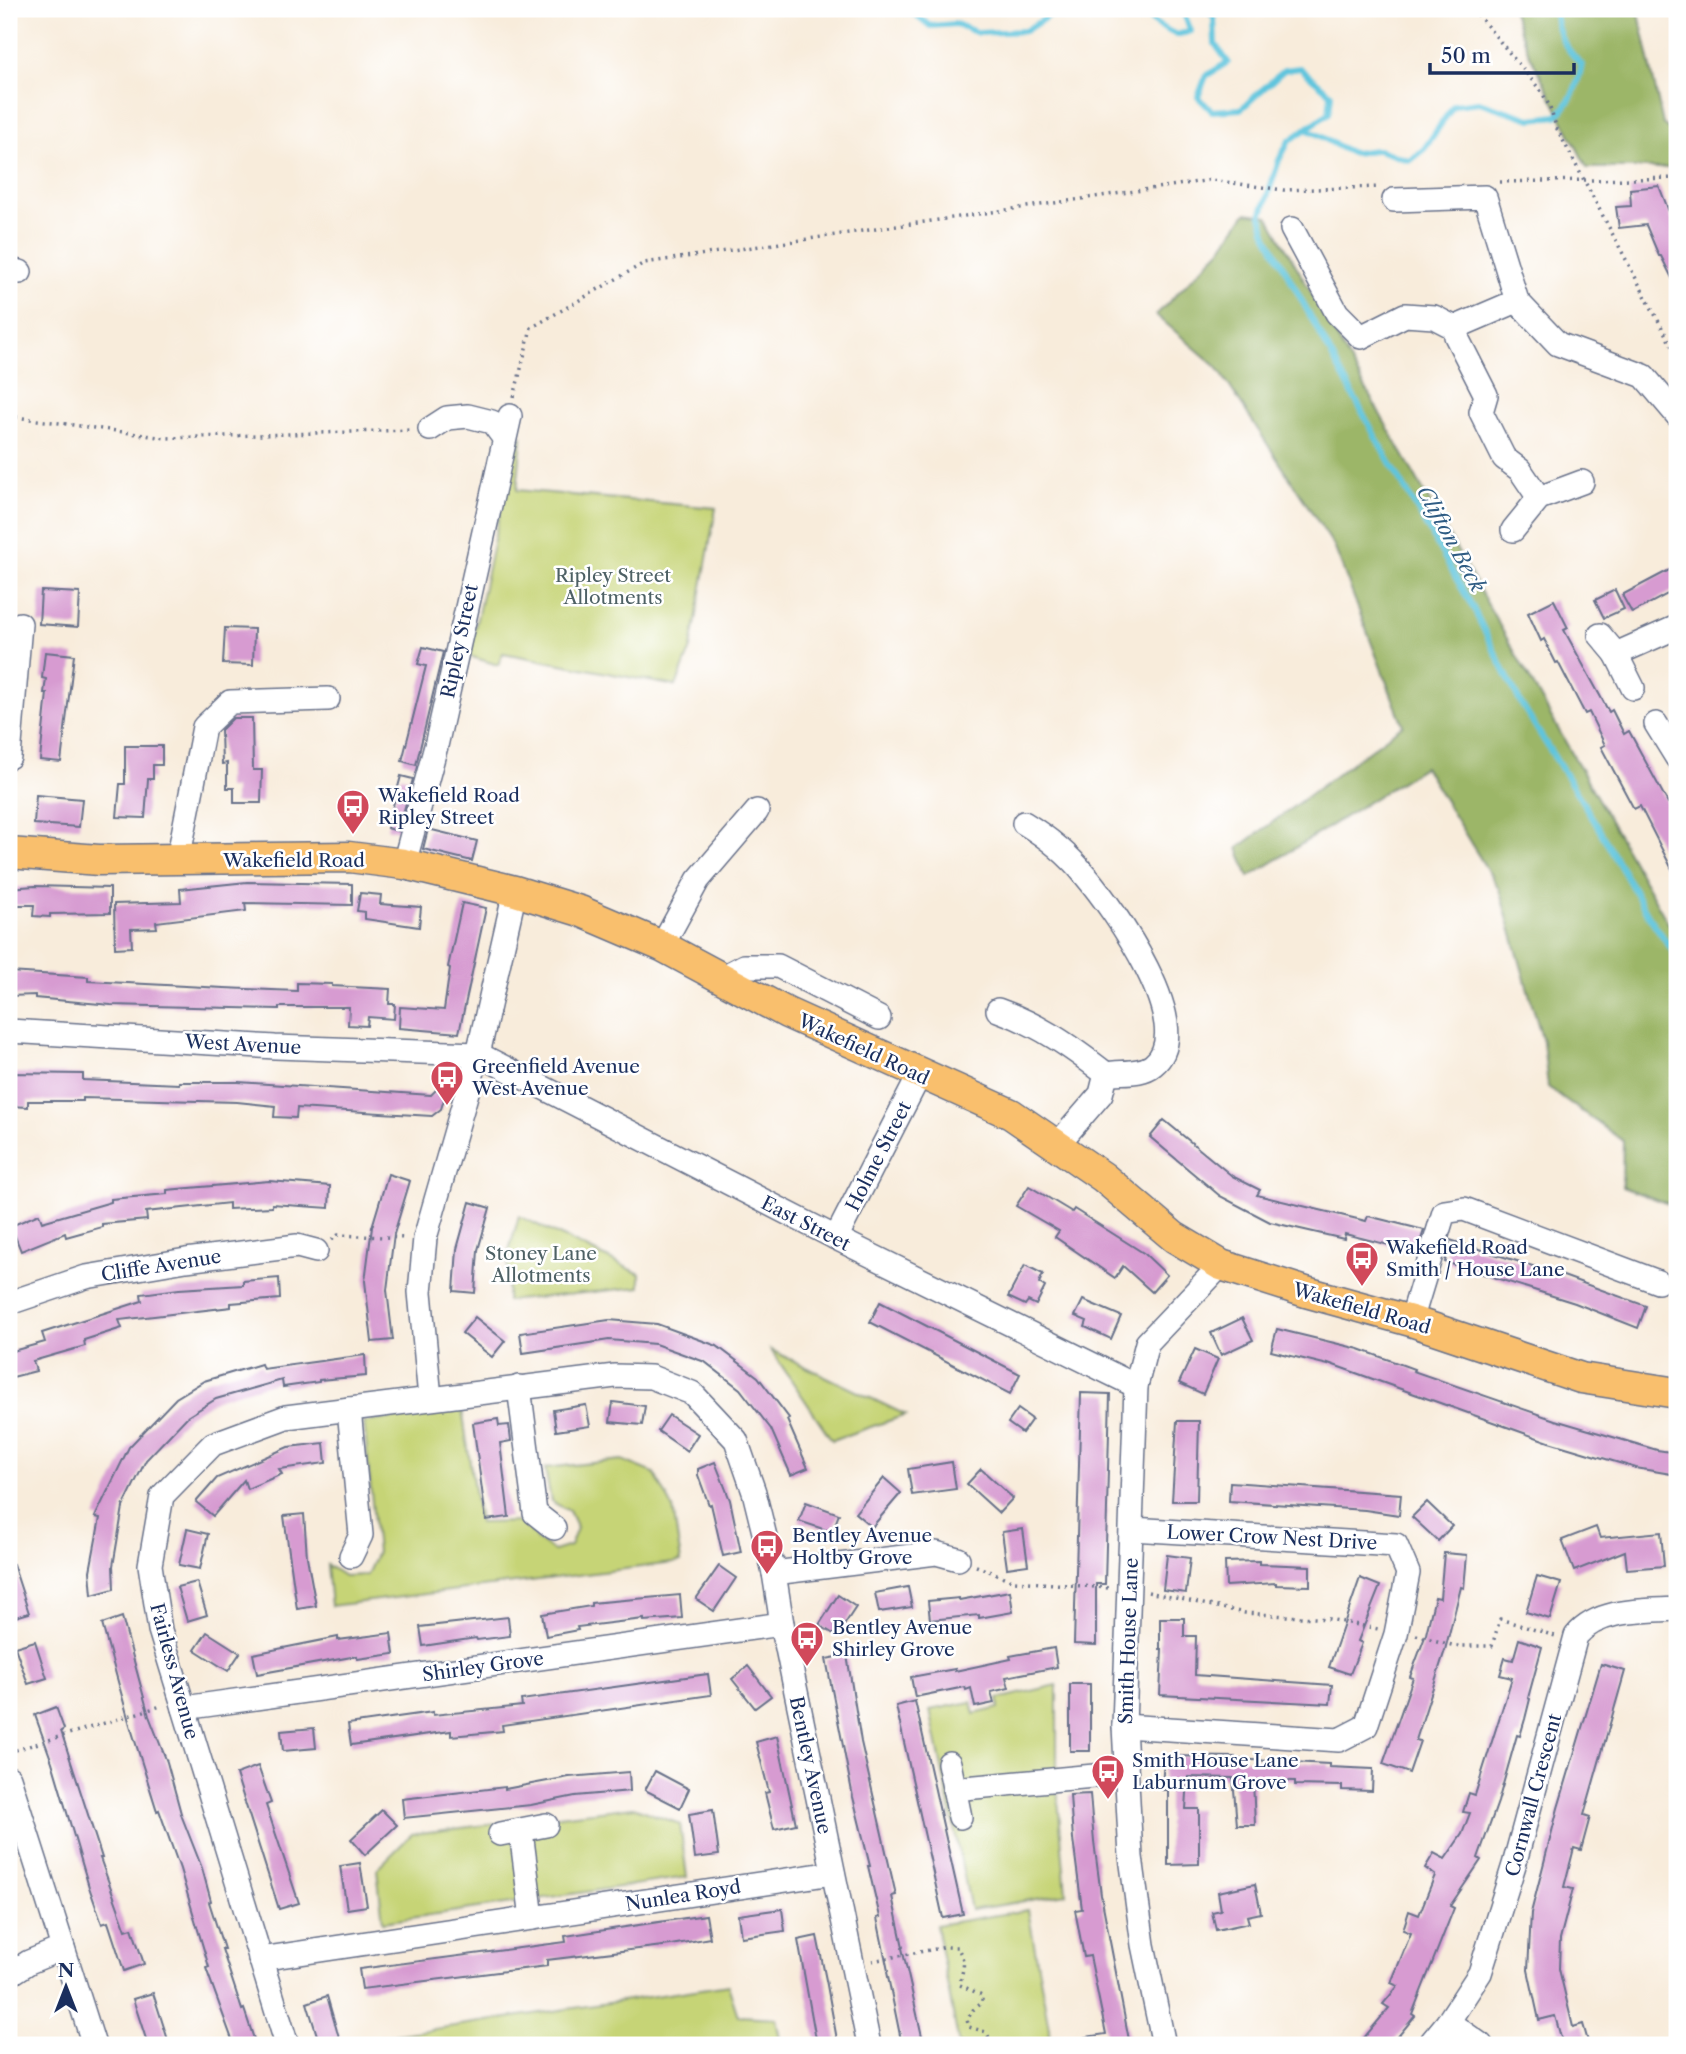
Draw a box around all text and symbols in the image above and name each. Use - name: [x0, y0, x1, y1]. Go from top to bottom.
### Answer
- scale bar: [1430, 32, 1574, 76]
- text: 50 m: [1441, 43, 1491, 68]
- water label: Clifton Beck: [1412, 481, 1491, 596]
- park label: Ripley Street Allotments: [555, 564, 671, 609]
- street label: Ripley Street: [436, 582, 483, 700]
- place label: Wakefield Road Ripley Street: [377, 784, 520, 829]
- bus stop icon: Wakefield Road Ripley Street: [334, 787, 372, 836]
- street label: Wakefield Road: [222, 849, 365, 872]
- street label: Wakefield Road: [794, 1009, 933, 1090]
- street label: West Avenue: [183, 1030, 302, 1059]
- place label: Greenfield Avenue West Avenue: [471, 1055, 640, 1100]
- bus stop icon: Greenfield Avenue West Avenue: [428, 1058, 466, 1107]
- street label: Holme Street: [841, 1097, 916, 1215]
- street label: East Street: [757, 1191, 854, 1256]
- place label: Wakefield Road Smith / House Lane: [1385, 1236, 1565, 1281]
- bus stop icon: Wakefield Road Smith / House Lane: [1343, 1239, 1381, 1288]
- park label: Stoney Lane Allotments: [485, 1242, 597, 1287]
- street label: Cliffe Avenue: [99, 1245, 223, 1286]
- street label: Wakefield Road: [1290, 1278, 1434, 1339]
- street label: Lower Crow Nest Drive: [1166, 1520, 1378, 1555]
- place label: Bentley Avenue Holtby Grove: [792, 1524, 932, 1569]
- bus stop icon: Bentley Avenue Holtby Grove: [748, 1527, 786, 1576]
- street label: Smith House Lane: [1114, 1557, 1143, 1725]
- street label: Fairless Avenue: [145, 1600, 204, 1742]
- place label: Bentley Avenue Shirley Grove: [832, 1616, 972, 1661]
- bus stop icon: Bentley Avenue Shirley Grove: [788, 1619, 826, 1668]
- street label: Shirley Grove: [421, 1647, 545, 1686]
- street label: Bentley Avenue: [785, 1694, 836, 1836]
- street label: Cornwall Crescent: [1501, 1711, 1566, 1879]
- place label: Smith House Lane Laburnum Grove: [1132, 1749, 1299, 1794]
- bus stop icon: Smith House Lane Laburnum Grove: [1089, 1752, 1127, 1801]
- street label: Nunlea Royd: [624, 1875, 743, 1916]
- north arrow: [32, 1952, 102, 2022]
- text: N: [58, 1959, 74, 1982]

